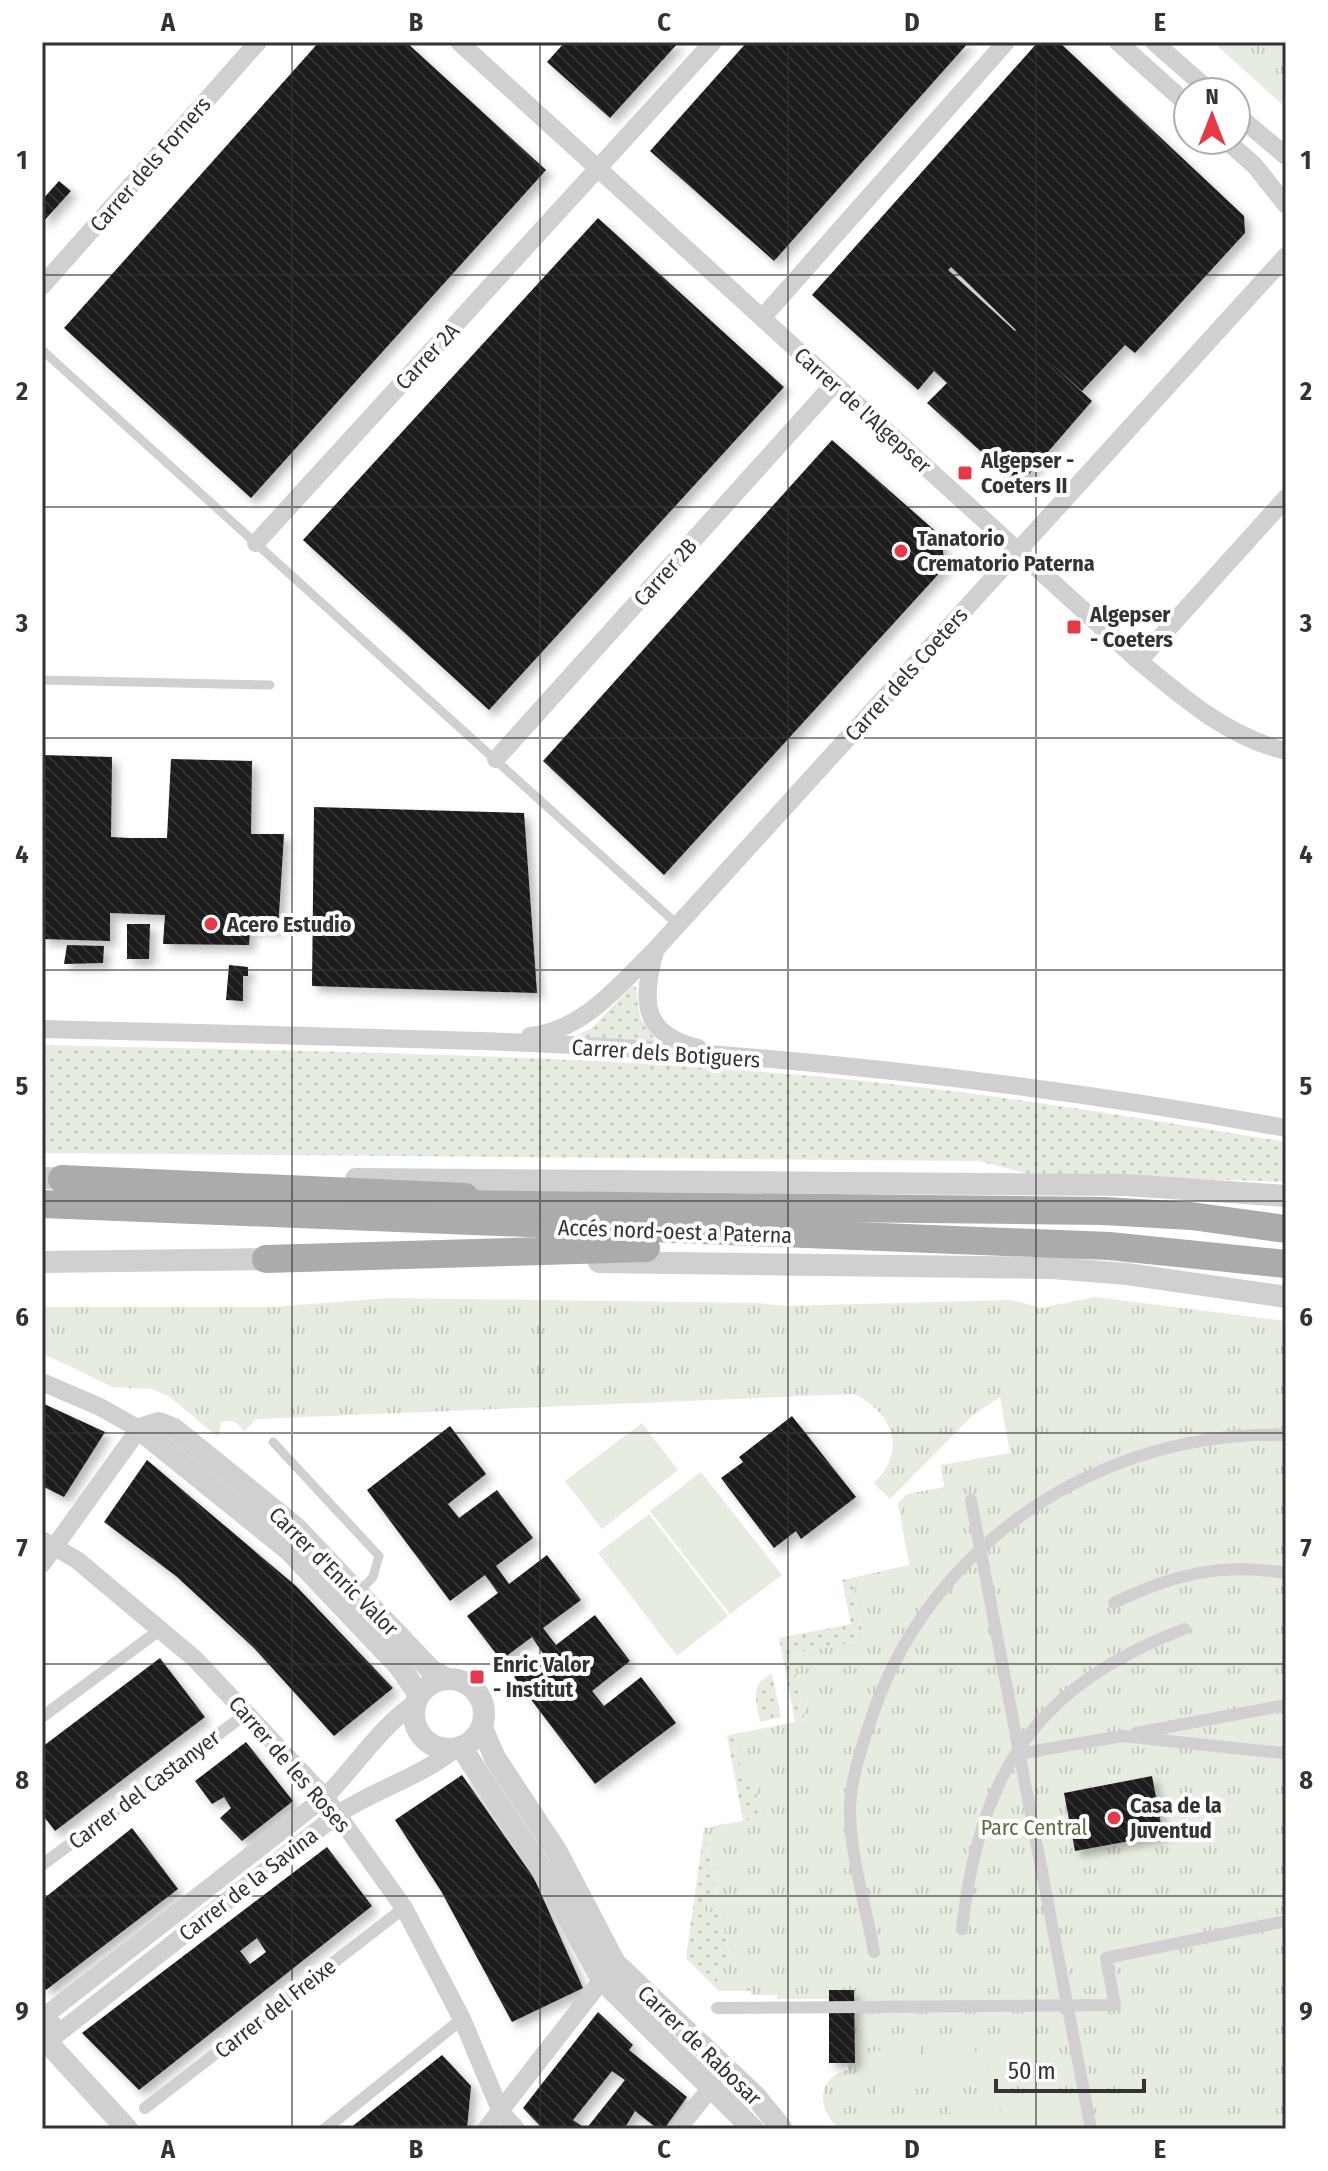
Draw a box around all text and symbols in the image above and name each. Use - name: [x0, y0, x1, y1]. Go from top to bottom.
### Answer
- text: A: [160, 7, 176, 38]
- text: B: [409, 7, 424, 38]
- text: C: [657, 7, 671, 38]
- text: D: [904, 7, 920, 38]
- text: E: [1154, 7, 1166, 38]
- north arrow: [1172, 76, 1252, 156]
- text: N: [1205, 83, 1219, 110]
- street label: Carrer dels Forners: [84, 91, 217, 238]
- text: 1: [17, 145, 28, 176]
- text: 1: [1301, 145, 1312, 176]
- street label: Carrer 2A: [390, 317, 465, 395]
- street label: Carrer de l'Algepser: [789, 342, 937, 479]
- text: 2: [15, 376, 28, 407]
- text: 2: [1299, 376, 1312, 407]
- place label: Algepser - Coeters II: [980, 447, 1074, 499]
- marker: Algepser - Coeters II: [956, 464, 974, 482]
- place label: Tanatorio Crematorio Paterna: [917, 525, 1095, 577]
- street label: Carrer 2B: [628, 533, 703, 612]
- marker: Tanatorio Crematorio Paterna: [892, 542, 910, 560]
- place label: Algepser - Coeters: [1089, 601, 1173, 653]
- street label: Carrer dels Coeters: [839, 602, 974, 747]
- text: 3: [15, 608, 28, 639]
- text: 3: [1299, 608, 1312, 639]
- marker: Algepser - Coeters: [1065, 618, 1083, 636]
- text: 4: [15, 839, 29, 870]
- text: 4: [1299, 839, 1313, 870]
- place label: Acero Estudio: [226, 911, 352, 938]
- marker: Acero Estudio: [202, 915, 220, 933]
- street label: Carrer dels Botiguers: [571, 1033, 761, 1074]
- text: 5: [16, 1071, 29, 1102]
- text: 5: [1300, 1071, 1313, 1102]
- street label: Accés nord-oest a Paterna: [557, 1214, 792, 1249]
- text: 6: [15, 1302, 29, 1333]
- text: 6: [1299, 1302, 1313, 1333]
- street label: Carrer d'Enric Valor: [263, 1501, 404, 1642]
- text: 7: [16, 1533, 28, 1564]
- text: 7: [1300, 1533, 1312, 1564]
- place label: Enric Valor - Institut: [493, 1651, 591, 1703]
- marker: Enric Valor - Institut: [468, 1668, 486, 1686]
- street label: Carrer de les Roses: [223, 1691, 356, 1838]
- street label: Carrer del Castanyer: [63, 1724, 225, 1855]
- text: 8: [15, 1765, 29, 1796]
- text: 8: [1299, 1765, 1313, 1796]
- place label: Casa de la Juventud: [1129, 1792, 1222, 1844]
- marker: Casa de la Juventud: [1105, 1809, 1123, 1827]
- park label: Parc Central: [981, 1814, 1087, 1841]
- street label: Carrer de la Savina: [174, 1822, 323, 1947]
- street label: Carrer del Freixe: [209, 1953, 341, 2064]
- street label: Carrer de Rabosar: [632, 1980, 767, 2111]
- text: 9: [15, 1996, 29, 2027]
- text: 9: [1299, 1996, 1313, 2027]
- scale bar: [996, 2043, 1144, 2093]
- text: 50 m: [1008, 2057, 1056, 2085]
- text: A: [160, 2134, 176, 2165]
- text: B: [409, 2134, 424, 2165]
- text: C: [657, 2134, 671, 2165]
- text: D: [904, 2134, 920, 2165]
- text: E: [1154, 2134, 1166, 2165]

